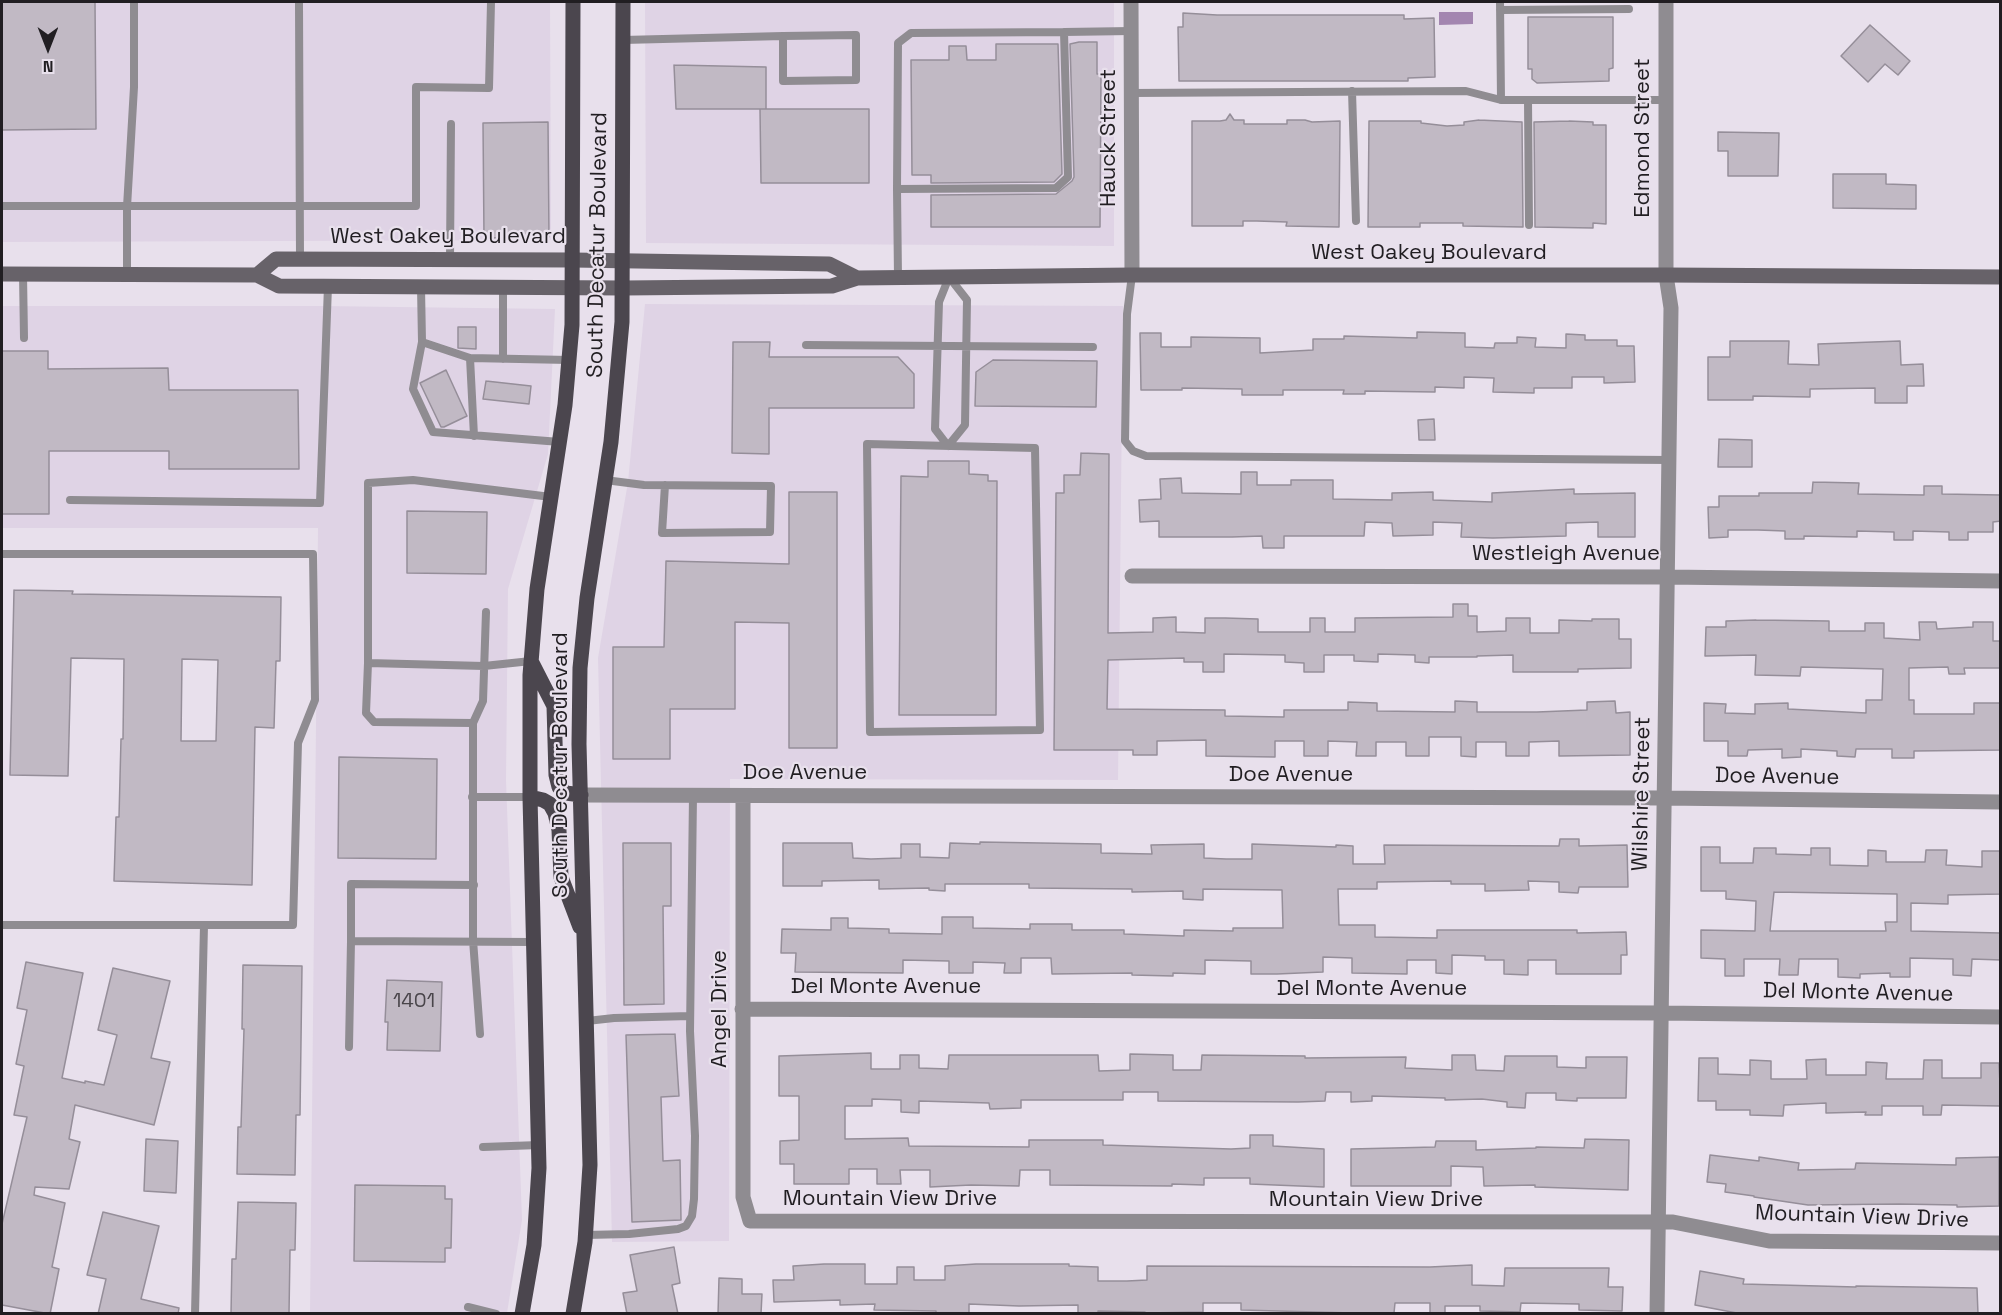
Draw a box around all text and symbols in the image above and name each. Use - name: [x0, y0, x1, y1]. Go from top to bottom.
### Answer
- north arrow: [18, 18, 78, 78]
- text: N: [43, 56, 53, 77]
- street label: Edmond Street: [1630, 58, 1656, 218]
- street label: Hauck Street: [1096, 69, 1122, 207]
- street label: South Decatur Boulevard: [582, 112, 614, 378]
- street label: West Oakey Boulevard: [330, 224, 566, 250]
- street label: West Oakey Boulevard: [1311, 240, 1547, 266]
- street label: Westleigh Avenue: [1472, 541, 1660, 567]
- street label: South Decatur Boulevard: [548, 632, 574, 898]
- street label: Wilshire Street: [1627, 717, 1657, 871]
- street label: Doe Avenue: [743, 760, 867, 786]
- street label: Doe Avenue: [1229, 762, 1353, 788]
- street label: Doe Avenue: [1714, 763, 1840, 791]
- street label: Angel Drive: [707, 950, 733, 1068]
- street label: Del Monte Avenue: [791, 974, 981, 1000]
- street label: Del Monte Avenue: [1277, 976, 1467, 1002]
- street label: Del Monte Avenue: [1763, 978, 1953, 1008]
- house number: 1401: [393, 990, 435, 1014]
- street label: Mountain View Drive: [783, 1186, 997, 1212]
- street label: Mountain View Drive: [1269, 1187, 1483, 1213]
- street label: Mountain View Drive: [1754, 1200, 1970, 1234]

